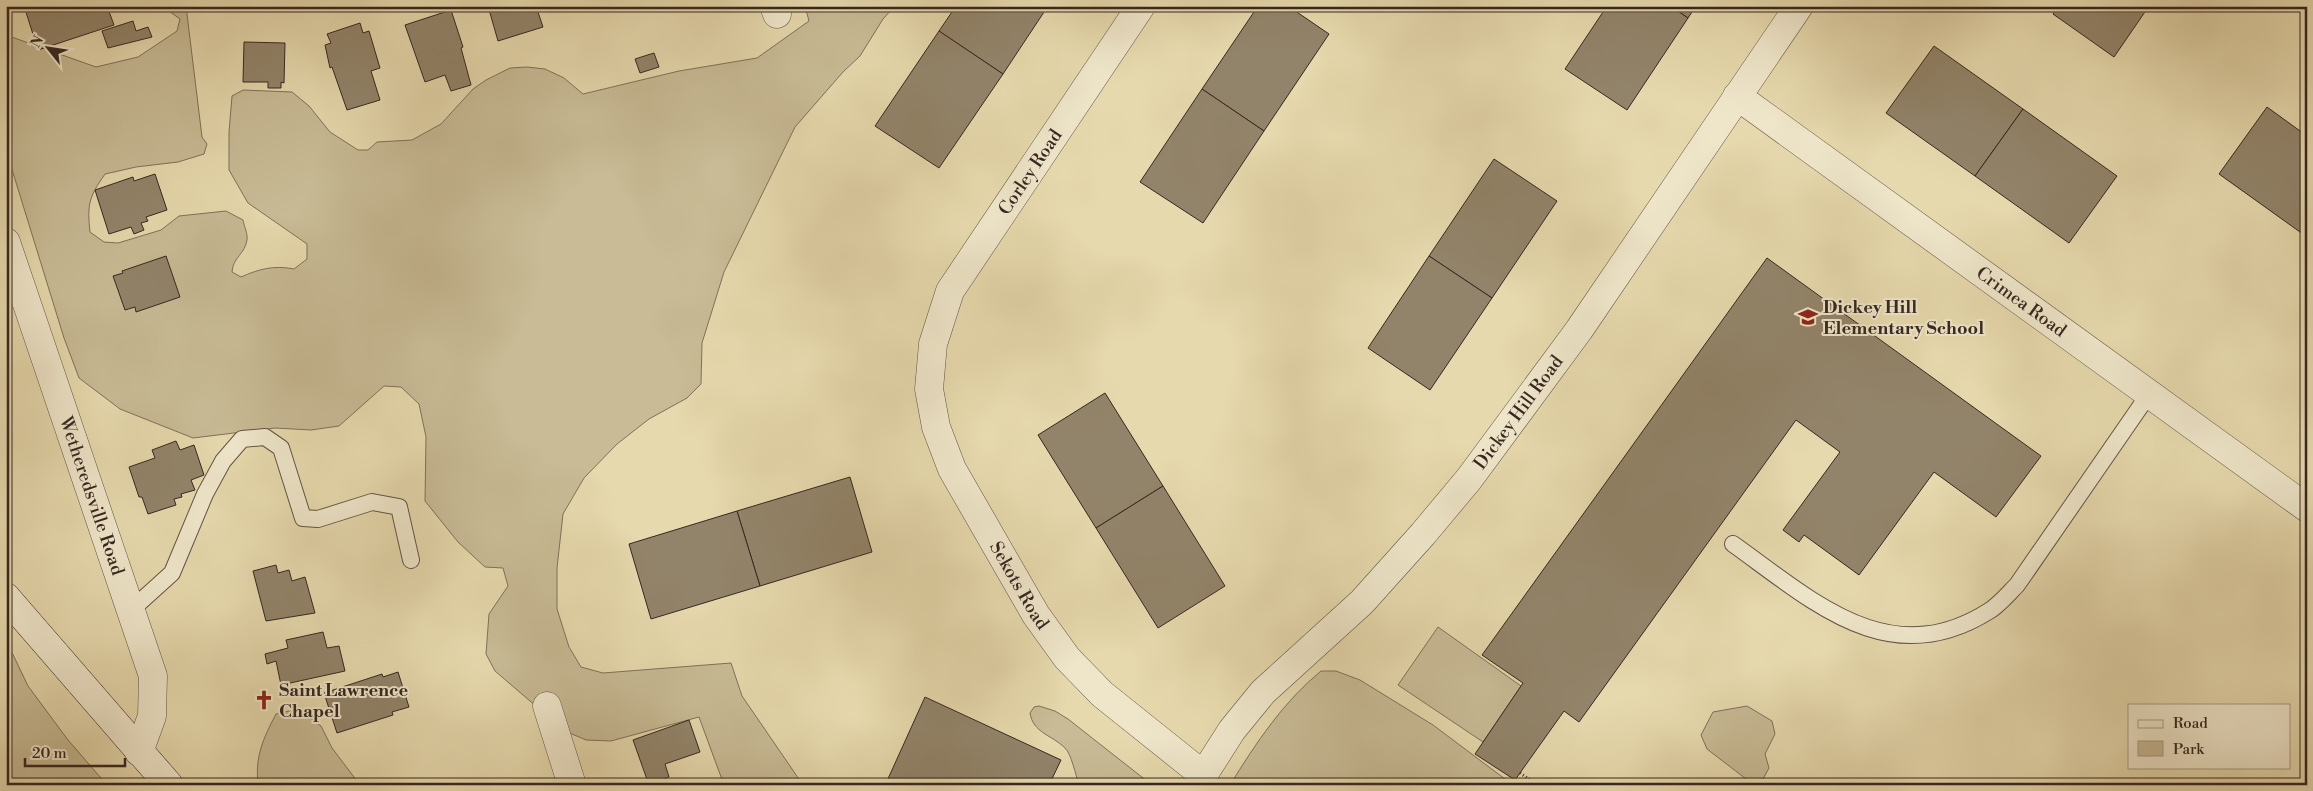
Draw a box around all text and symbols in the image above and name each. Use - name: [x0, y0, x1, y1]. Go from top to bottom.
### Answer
- north arrow: [22, 22, 72, 72]
- text: N: [27, 33, 48, 51]
- street label: Corley Road: [993, 124, 1068, 220]
- street label: Crimea Road: [1972, 262, 2071, 343]
- place label: Dickey Hill Elementary School: [1823, 296, 1984, 340]
- school or university icon: Dickey Hill Elementary School: [1797, 306, 1819, 328]
- street label: Dickey Hill Road: [1469, 350, 1569, 474]
- street label: Wetheredsville Road: [54, 413, 129, 579]
- street label: Sekots Road: [984, 537, 1054, 635]
- place label: Saint Lawrence Chapel: [279, 679, 408, 723]
- church icon: Saint Lawrence Chapel: [253, 689, 275, 711]
- legend: [2128, 704, 2290, 768]
- text: Road: [2173, 714, 2208, 733]
- scale bar: [25, 736, 125, 768]
- text: Park: [2173, 740, 2205, 759]
- text: 20 m: [32, 744, 67, 763]

